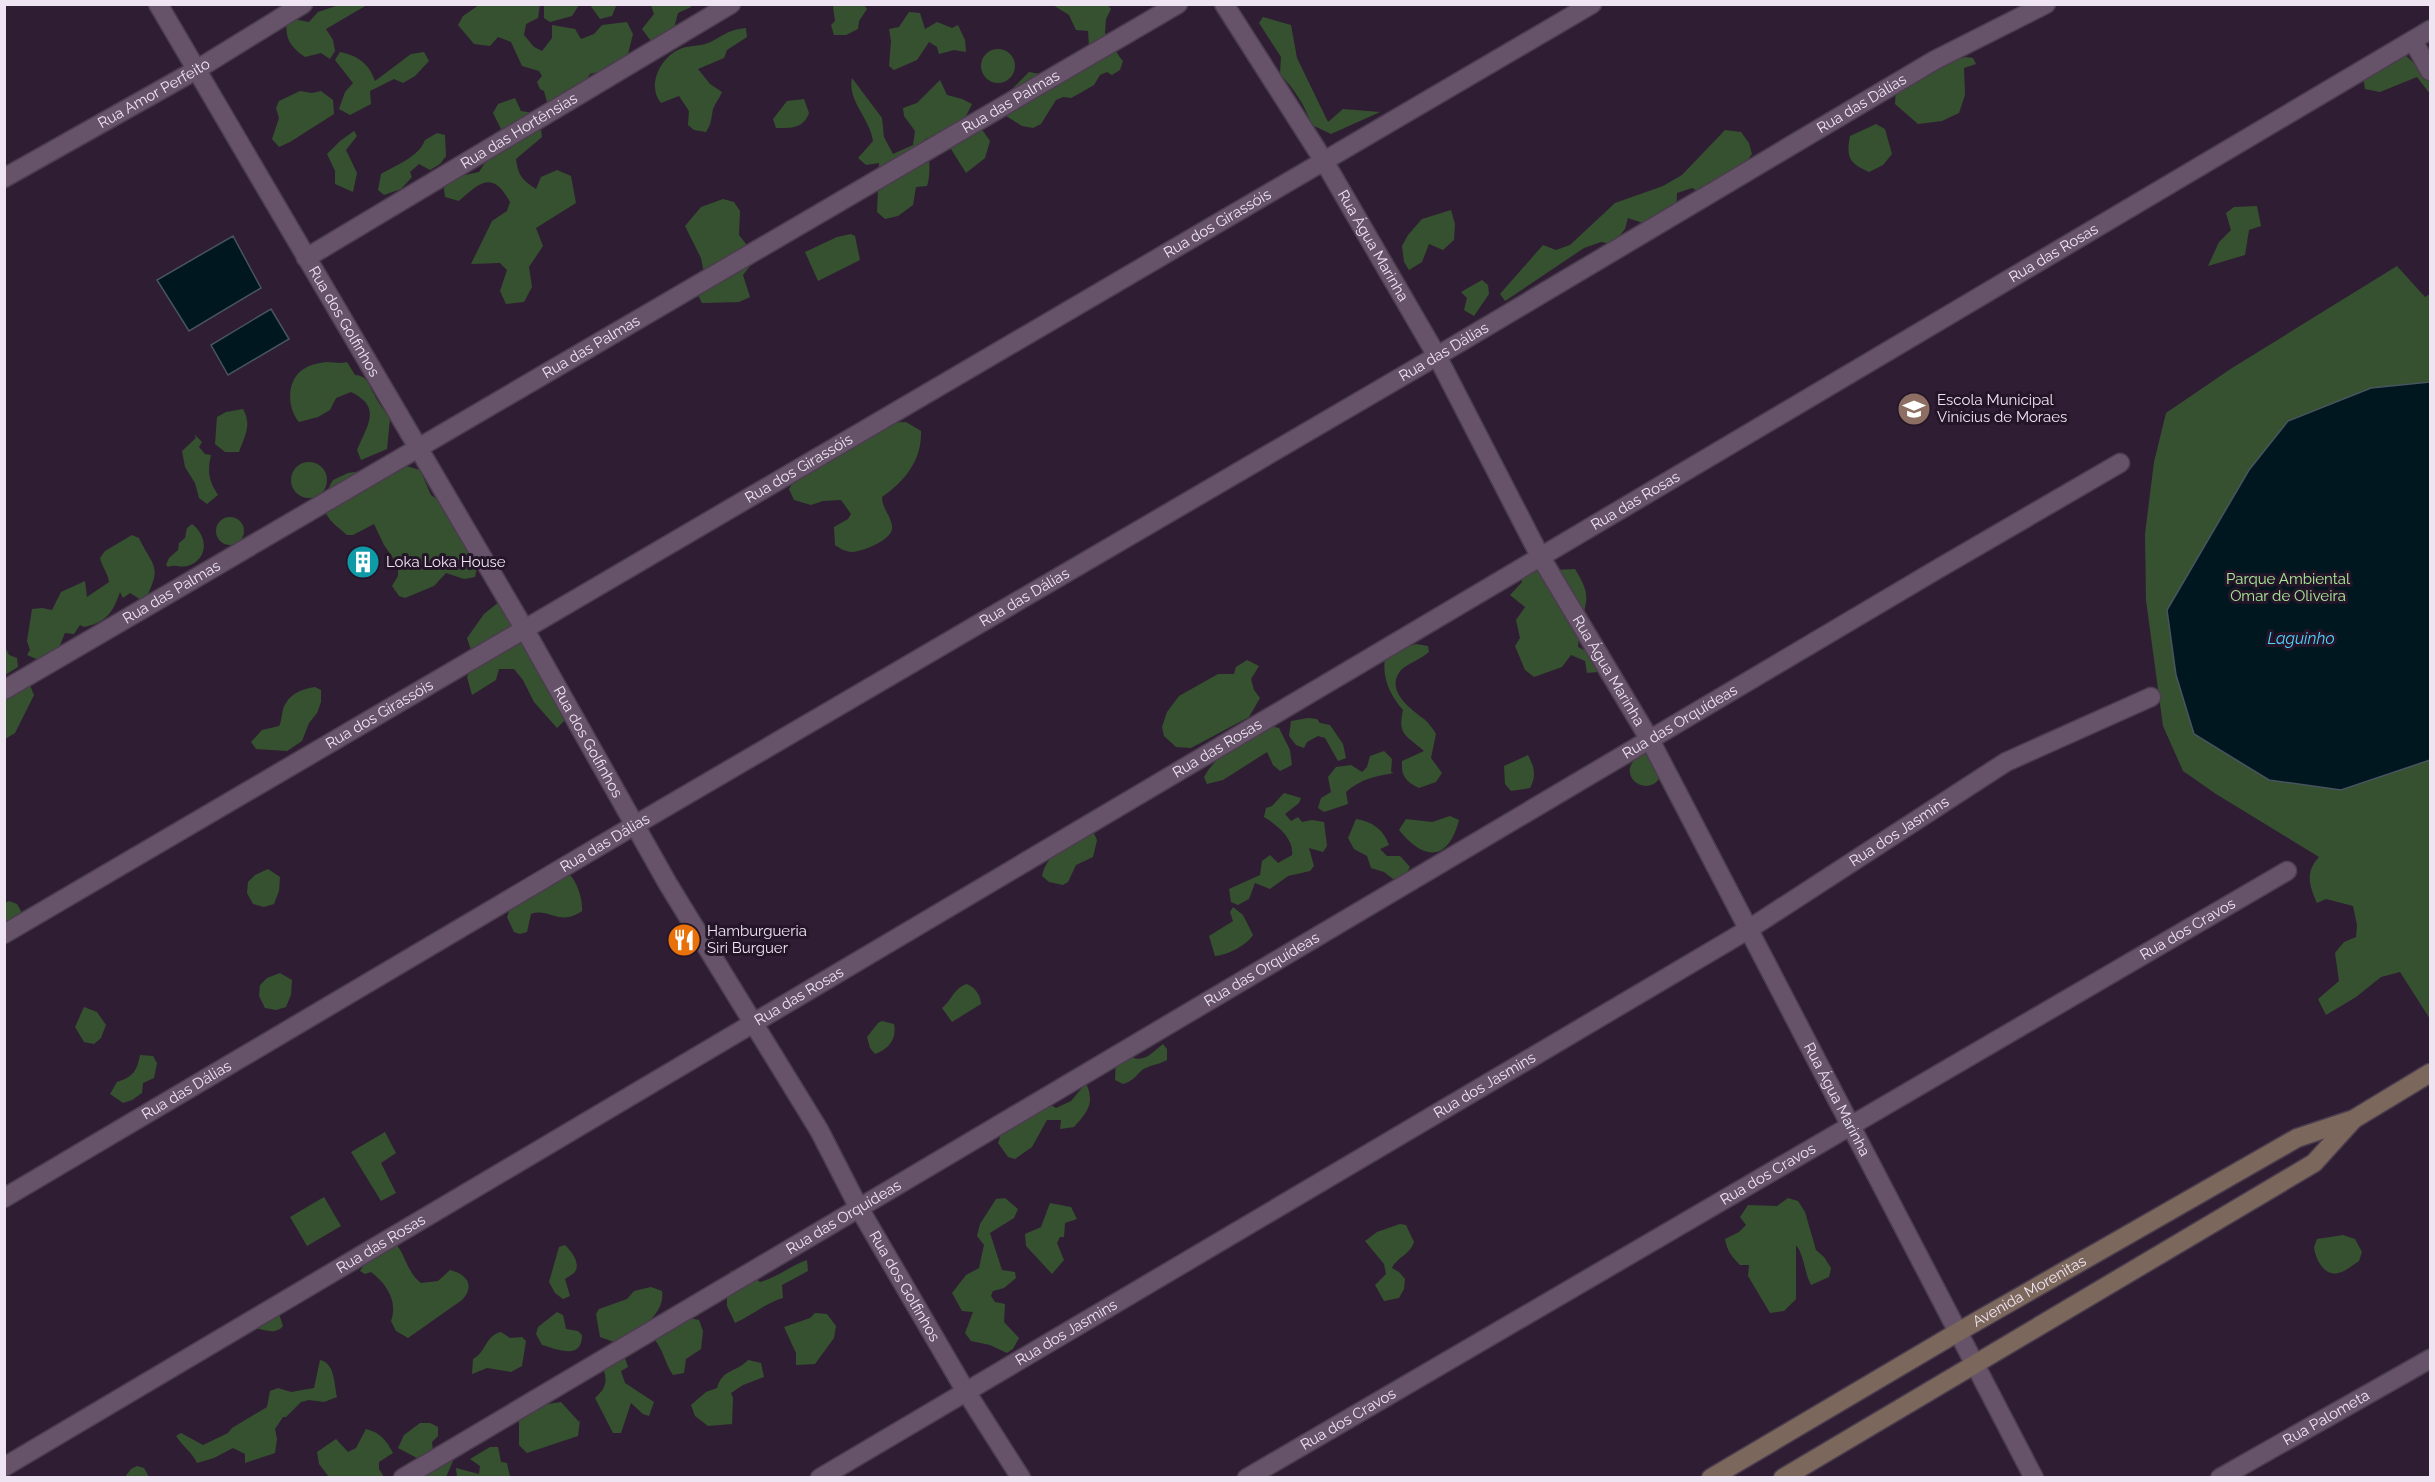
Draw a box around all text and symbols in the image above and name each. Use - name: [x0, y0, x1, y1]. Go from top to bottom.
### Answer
- street label: Rua Amor Perfeito: [95, 55, 213, 132]
- street label: Rua das Palmas: [959, 66, 1063, 137]
- street label: Rua das Dálias: [1814, 70, 1910, 137]
- street label: Rua das Hortênsias: [457, 89, 581, 173]
- street label: Rua dos Girassóis: [1160, 185, 1274, 262]
- street label: Rua Água Marinha: [1334, 187, 1412, 305]
- street label: Rua das Rosas: [2006, 220, 2101, 286]
- street label: Rua dos Golfinhos: [305, 263, 383, 380]
- street label: Rua das Palmas: [539, 311, 643, 382]
- street label: Rua das Dálias: [1396, 318, 1492, 385]
- school or university icon: Escola Municipal Vinícius de Moraes: [1896, 391, 1932, 427]
- place label: Escola Municipal Vinícius de Moraes: [1937, 391, 2067, 426]
- street label: Rua dos Girassóis: [742, 430, 856, 507]
- street label: Rua das Rosas: [1588, 467, 1683, 534]
- building icon: Loka Loka House: [345, 544, 381, 580]
- place label: Loka Loka House: [386, 553, 506, 571]
- street label: Rua das Palmas: [119, 557, 224, 628]
- street label: Rua das Dálias: [976, 564, 1072, 631]
- park label: Parque Ambiental Omar de Oliveira: [2226, 570, 2351, 605]
- street label: Rua Água Marinha: [1569, 612, 1649, 729]
- water label: Laguinho: [2267, 629, 2335, 648]
- street label: Rua dos Girassóis: [322, 676, 436, 753]
- street label: Rua das Orquídeas: [1619, 681, 1741, 763]
- street label: Rua dos Golfinhos: [549, 683, 626, 801]
- street label: Rua das Rosas: [1169, 715, 1265, 782]
- street label: Rua dos Jasmins: [1846, 793, 1952, 870]
- street label: Rua das Dálias: [557, 809, 653, 876]
- street label: Rua dos Cravos: [2137, 894, 2238, 964]
- restaurant icon: Hamburgueria Siri Burguer: [666, 922, 702, 958]
- place label: Hamburgueria Siri Burguer: [707, 922, 807, 957]
- street label: Rua das Orquídeas: [1201, 928, 1322, 1010]
- street label: Rua das Rosas: [751, 963, 847, 1029]
- street label: Rua Água Marinha: [1800, 1039, 1874, 1159]
- street label: Rua dos Jasmins: [1430, 1048, 1539, 1122]
- street label: Rua das Dálias: [138, 1057, 235, 1124]
- street label: Rua dos Cravos: [1717, 1139, 1819, 1209]
- street label: Rua das Orquídeas: [783, 1176, 904, 1258]
- street label: Rua das Rosas: [333, 1210, 429, 1277]
- street label: Rua dos Golfinhos: [865, 1228, 944, 1345]
- street label: Avenida Morenitas: [1969, 1252, 2089, 1331]
- street label: Rua dos Jasmins: [1012, 1295, 1120, 1370]
- street label: Rua dos Cravos: [1297, 1384, 1399, 1454]
- street label: Rua Palometa: [2280, 1386, 2373, 1450]

